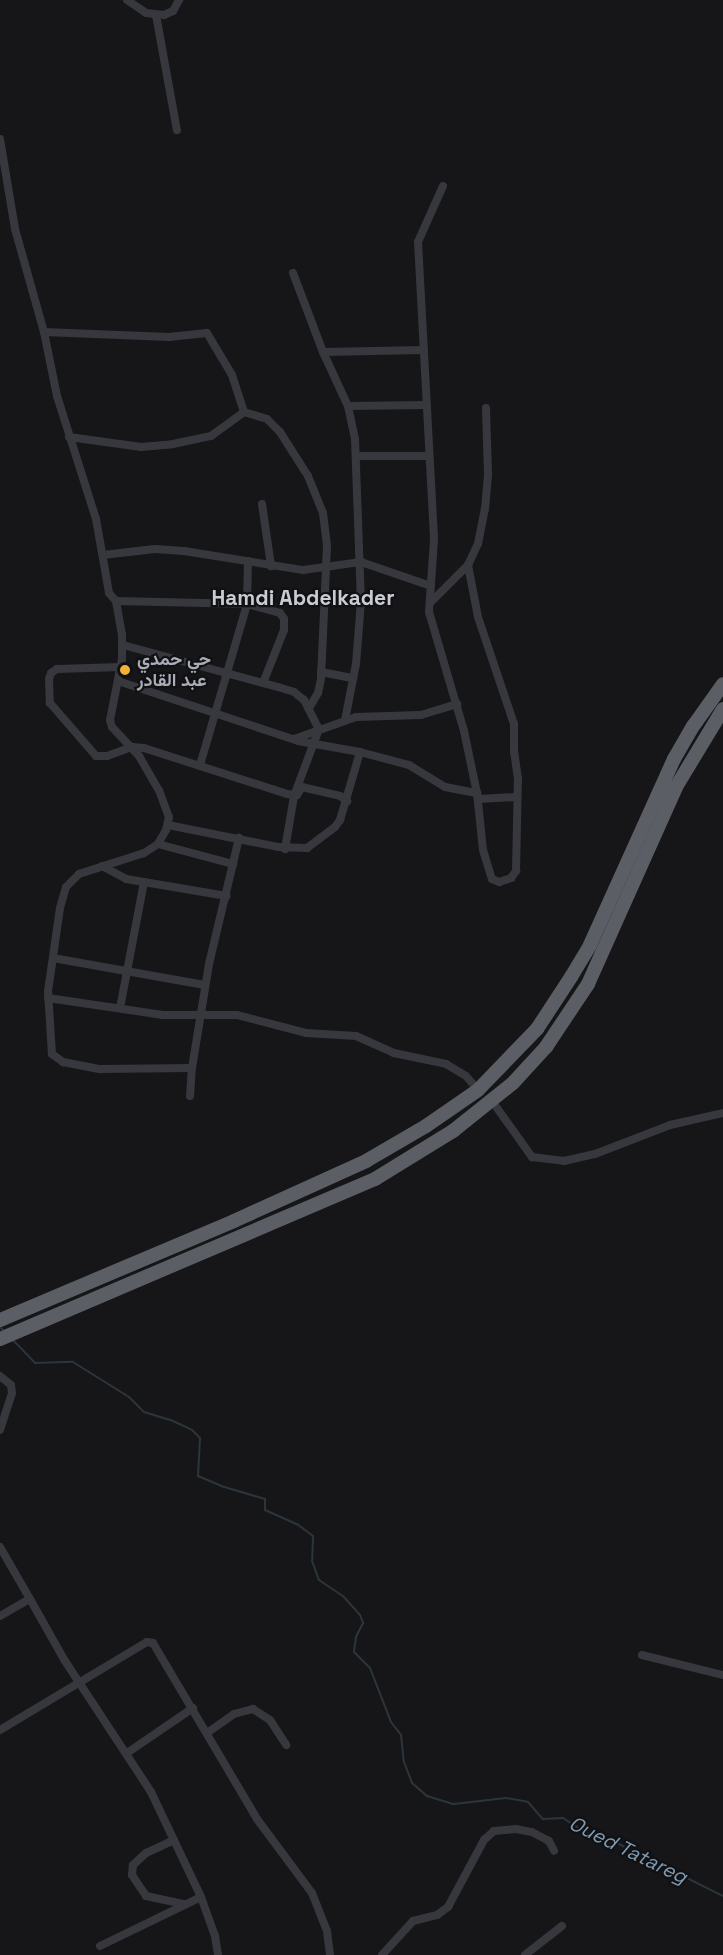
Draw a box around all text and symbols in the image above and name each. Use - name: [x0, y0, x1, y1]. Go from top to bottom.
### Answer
- district label: Hamdi Abdelkader: [211, 585, 395, 611]
- place label: حي حمدي عبد القادر: [137, 649, 211, 692]
- marker: حي حمدي عبد القادر: [118, 663, 132, 677]
- water label: Oued Tatareg: [565, 1811, 691, 1889]

